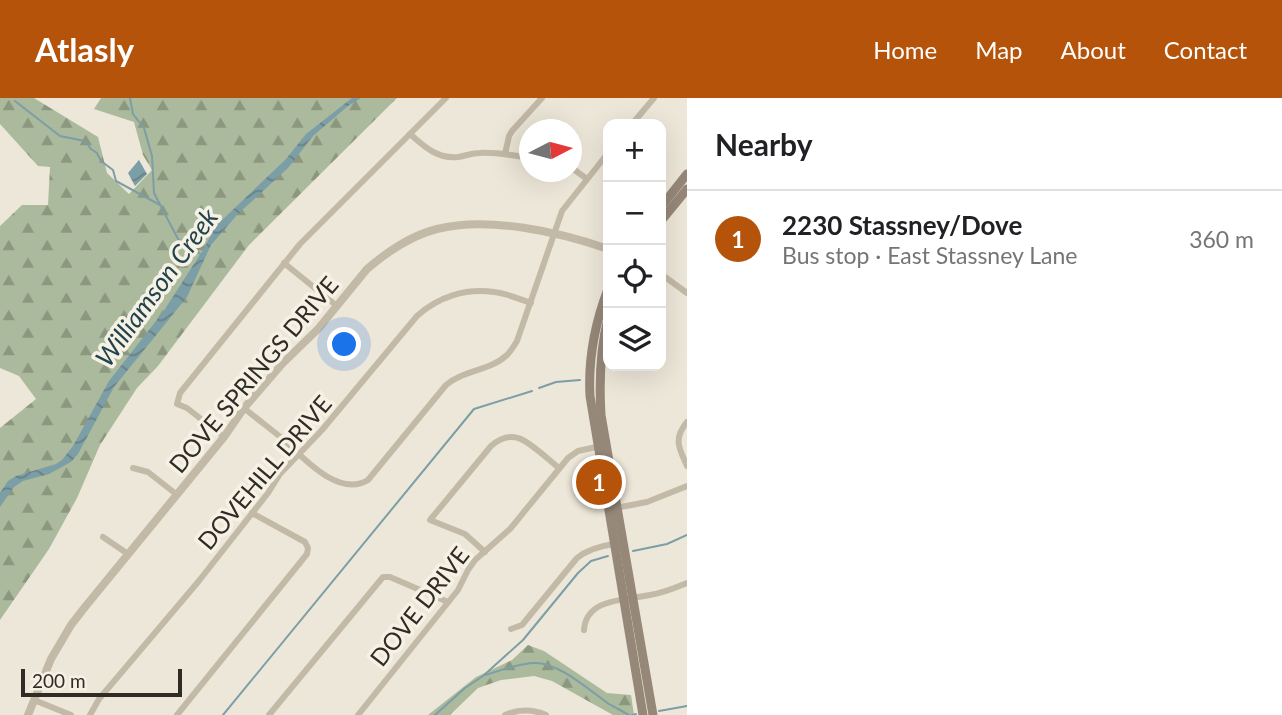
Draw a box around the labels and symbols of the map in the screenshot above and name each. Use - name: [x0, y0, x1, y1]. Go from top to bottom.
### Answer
- north arrow: [519, 119, 582, 182]
- water label: Williamson Creek: [88, 201, 224, 372]
- street label: DOVE SPRINGS DRIVE: [162, 270, 344, 478]
- your location: [327, 327, 361, 361]
- street label: DOVEHILL DRIVE: [191, 389, 337, 555]
- pin: 1: [576, 456, 622, 508]
- street label: DOVE DRIVE: [363, 541, 475, 671]
- scale bar: [21, 666, 182, 698]

